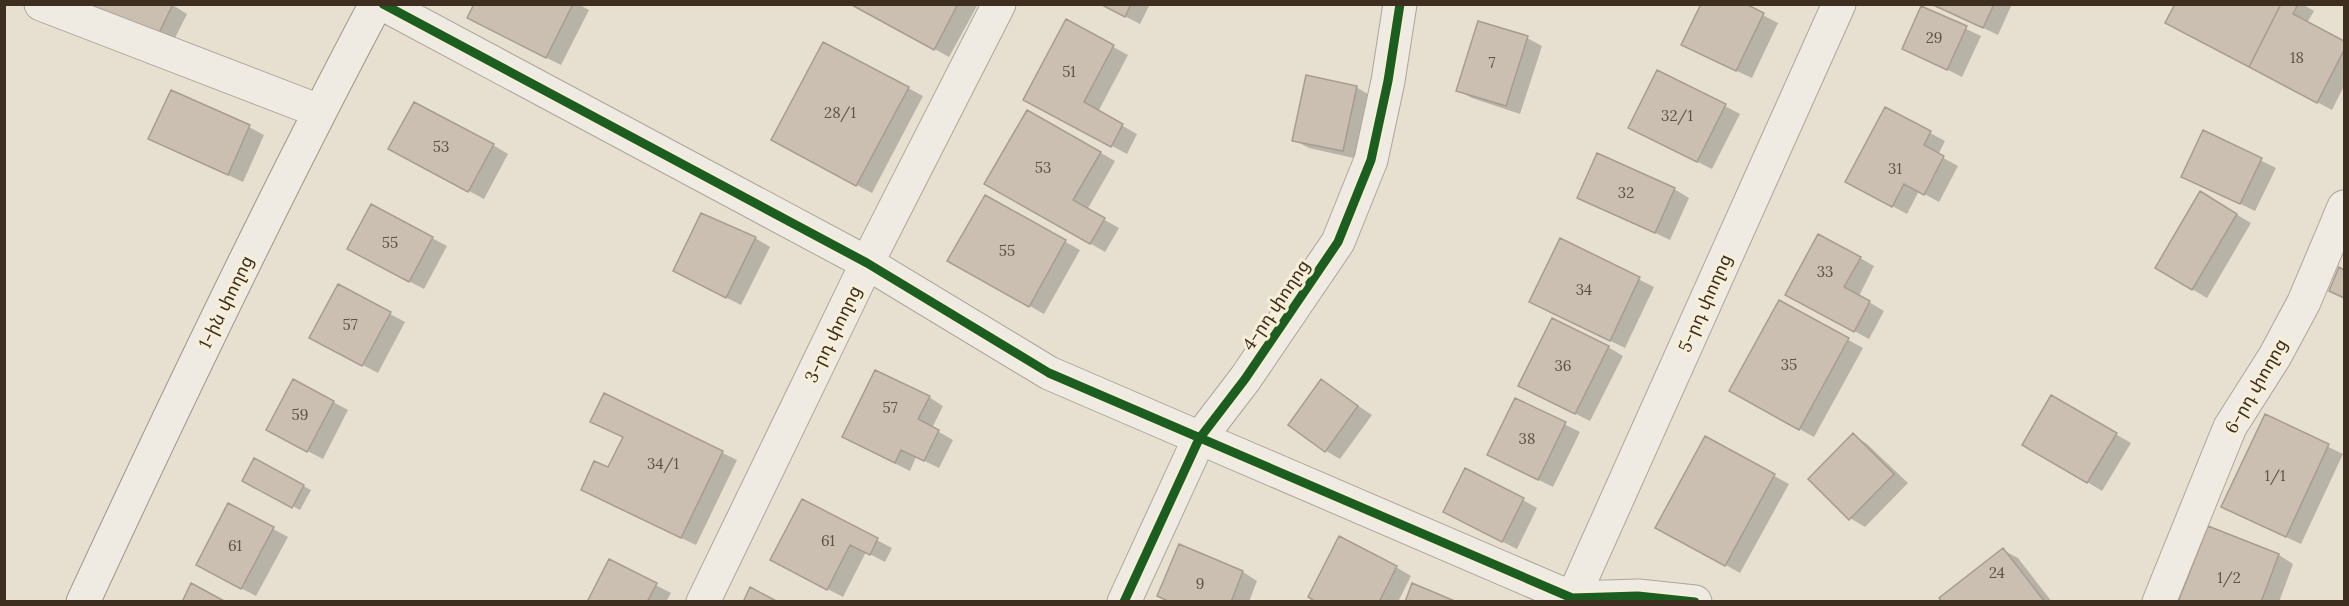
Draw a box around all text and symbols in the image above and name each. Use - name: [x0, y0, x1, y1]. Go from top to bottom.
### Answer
- house number: 29: [1926, 28, 1942, 47]
- house number: 18: [2290, 48, 2304, 67]
- house number: 7: [1489, 53, 1496, 72]
- house number: 51: [1062, 62, 1076, 81]
- house number: 28/1: [824, 103, 856, 123]
- house number: 32/1: [1661, 106, 1693, 126]
- house number: 53: [433, 137, 449, 156]
- house number: 53: [1035, 158, 1051, 177]
- house number: 31: [1888, 159, 1902, 178]
- house number: 32: [1618, 183, 1634, 202]
- house number: 55: [382, 233, 398, 252]
- house number: 55: [999, 241, 1015, 260]
- street label: 5-րդ փողոց: [1673, 250, 1736, 355]
- street label: 1-ին փողոց: [193, 251, 258, 352]
- street label: 4-րդ փողոց: [1237, 255, 1314, 355]
- house number: 33: [1817, 262, 1833, 281]
- house number: 34: [1576, 280, 1592, 299]
- street label: 3-րդ փողոց: [799, 281, 866, 386]
- house number: 57: [342, 315, 358, 334]
- street label: 6-րդ փողոց: [2219, 334, 2292, 437]
- house number: 35: [1781, 355, 1797, 374]
- house number: 36: [1554, 356, 1572, 375]
- house number: 57: [882, 398, 898, 417]
- house number: 59: [292, 405, 308, 424]
- house number: 38: [1519, 429, 1535, 448]
- house number: 34/1: [647, 454, 679, 474]
- house number: 1/1: [2264, 466, 2286, 486]
- house number: 61: [821, 531, 835, 550]
- house number: 61: [228, 536, 242, 555]
- house number: 24: [1989, 563, 2005, 582]
- house number: 1/2: [2217, 568, 2241, 588]
- house number: 9: [1196, 574, 1204, 593]

